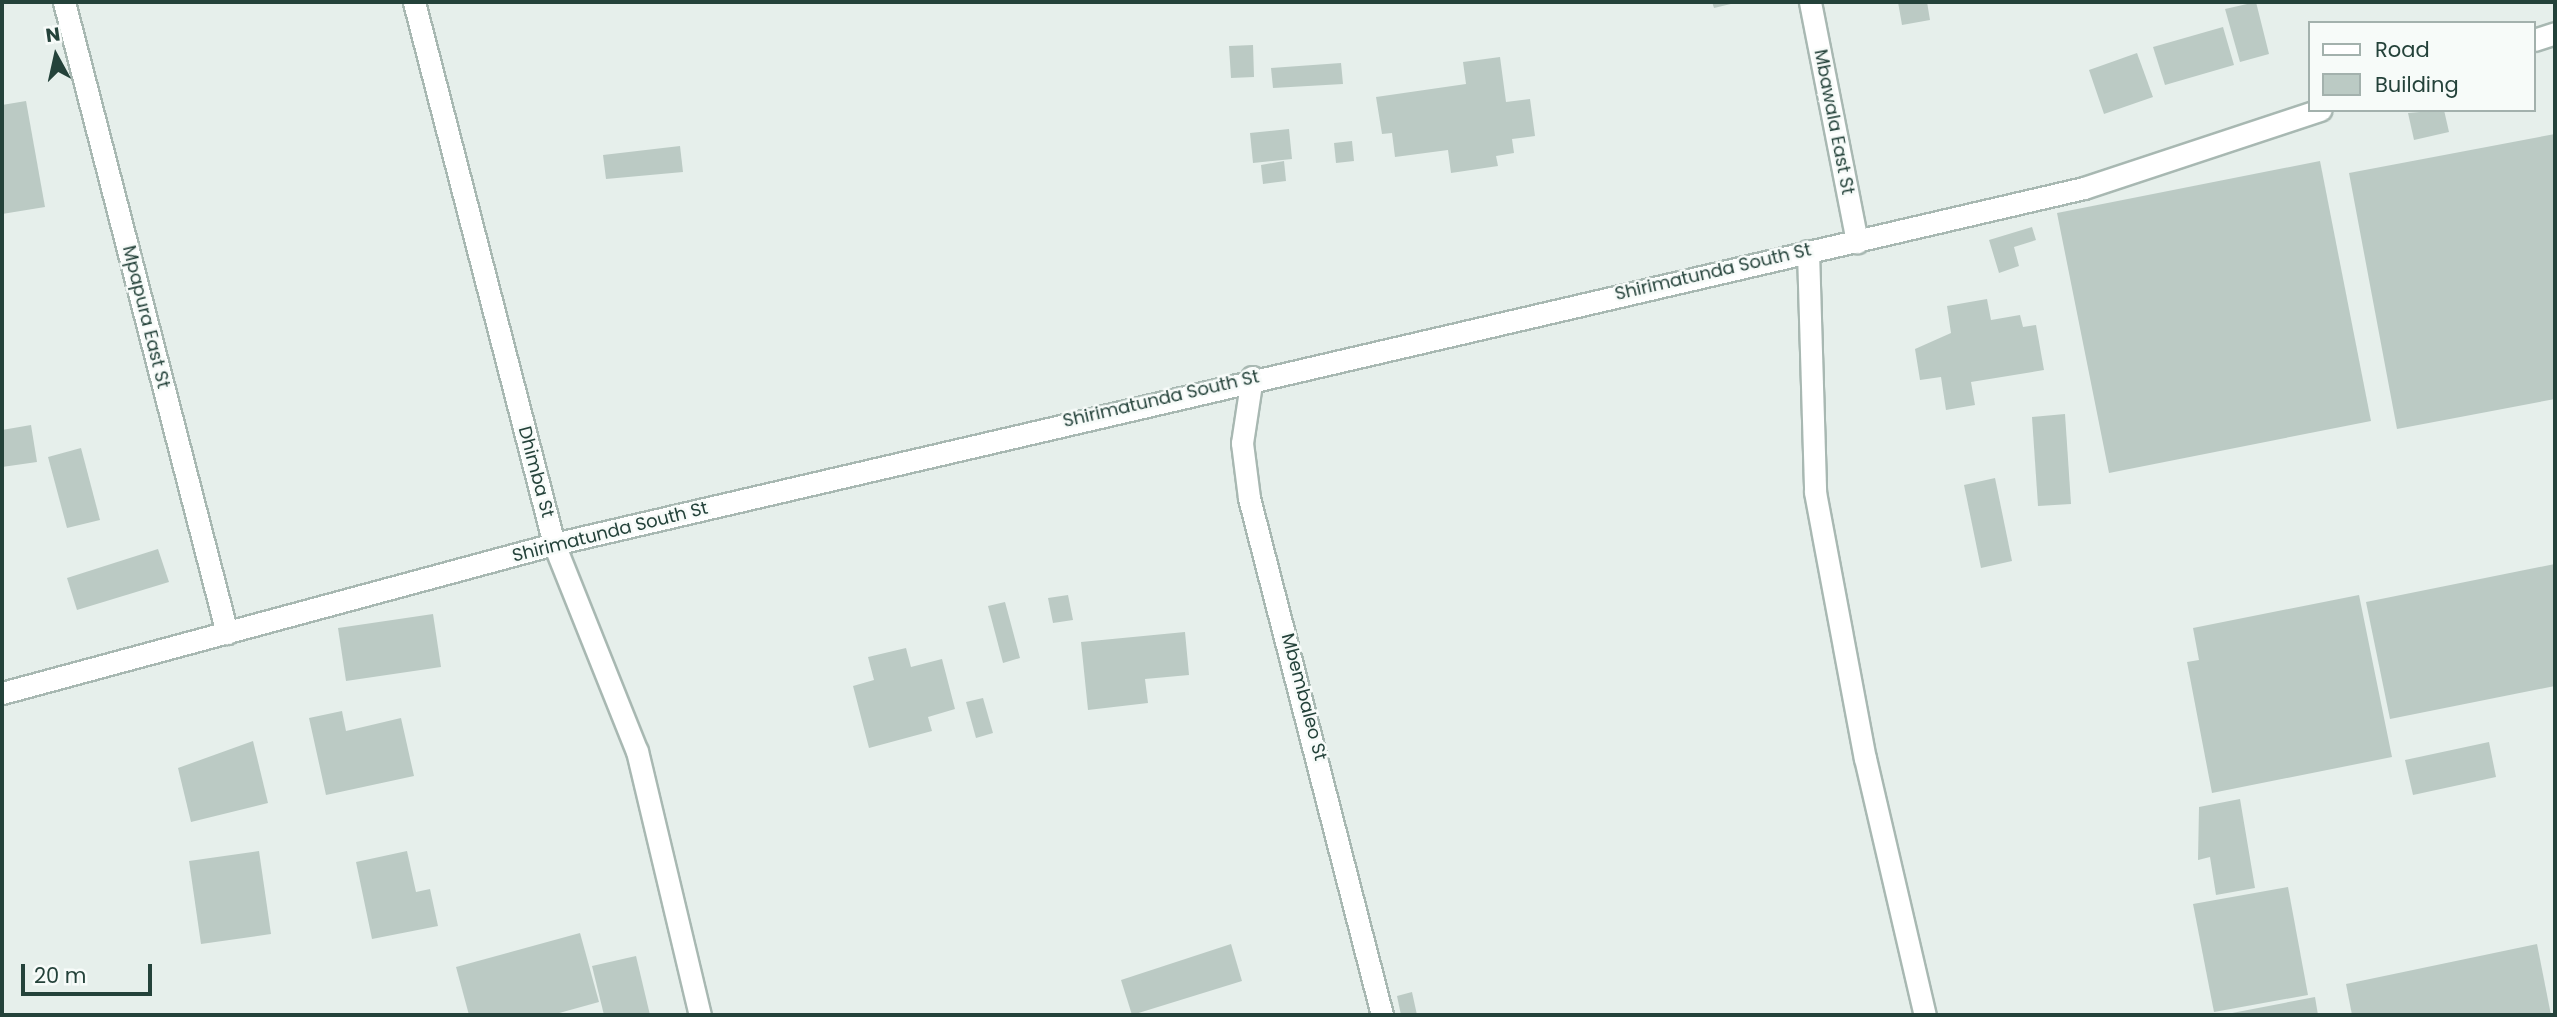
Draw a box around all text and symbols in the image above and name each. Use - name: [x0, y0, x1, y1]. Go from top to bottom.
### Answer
- text: N: [44, 20, 62, 49]
- north arrow: [21, 21, 91, 91]
- legend: [2308, 21, 2536, 112]
- text: Road: [2375, 35, 2430, 64]
- street label: Mbawala East St: [1809, 48, 1859, 196]
- text: Building: [2375, 70, 2459, 99]
- street label: Shirimatunda South St: [1613, 239, 1813, 305]
- street label: Mpapura East St: [118, 243, 174, 391]
- street label: Shirimatunda South St: [1061, 366, 1261, 432]
- street label: Dhimba St: [513, 424, 559, 520]
- street label: Shirimatunda South St: [510, 497, 710, 567]
- street label: Mbembaleo St: [1277, 631, 1331, 763]
- scale bar: [24, 950, 156, 994]
- text: 20 m: [34, 961, 87, 990]

